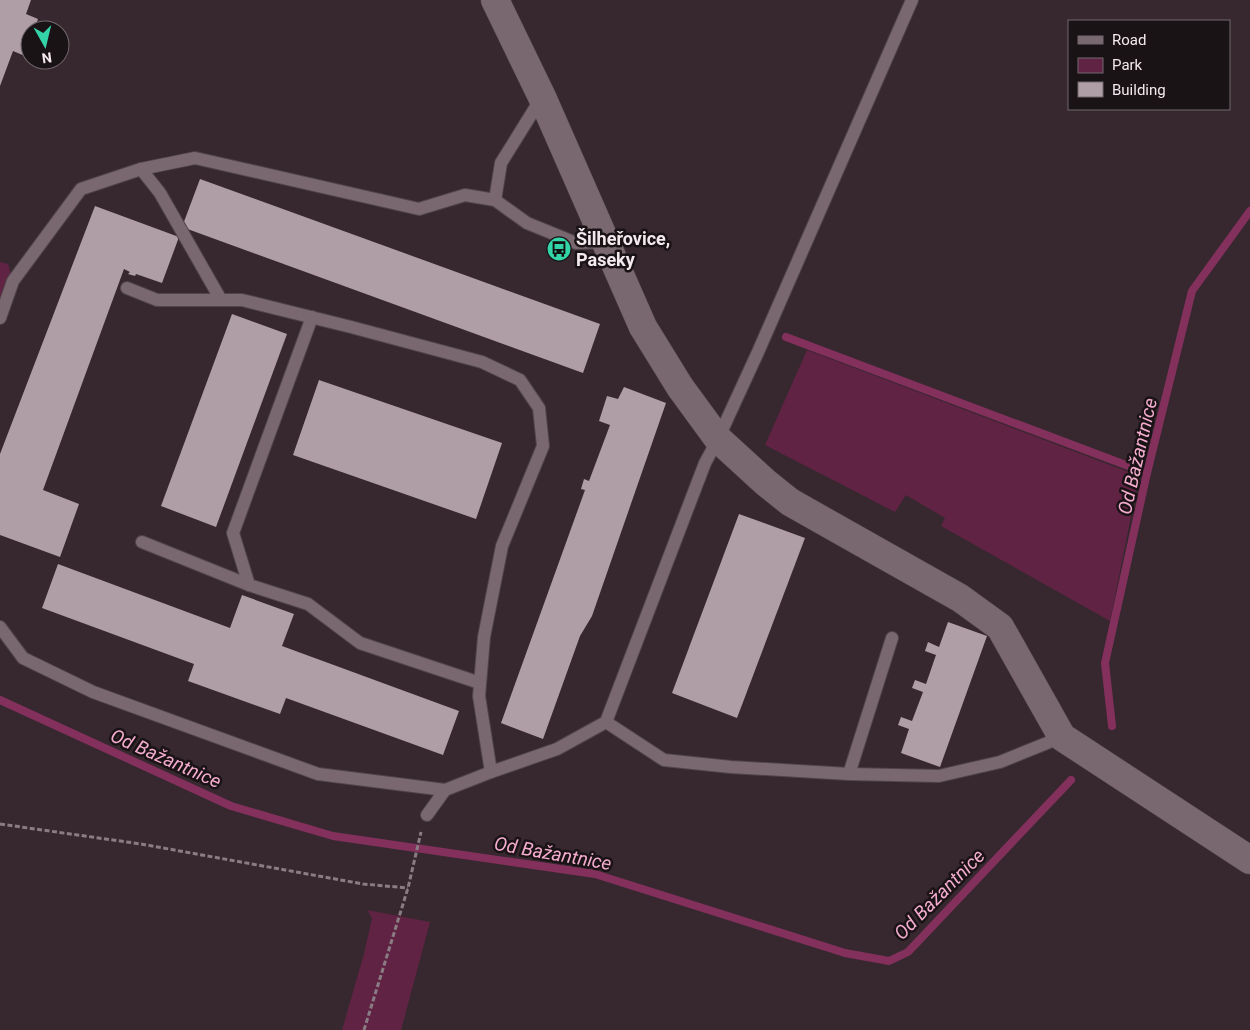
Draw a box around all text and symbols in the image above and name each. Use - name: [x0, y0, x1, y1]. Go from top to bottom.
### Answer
- north arrow: [20, 20, 70, 70]
- legend: [1068, 20, 1230, 110]
- text: Road: [1112, 31, 1146, 49]
- text: N: [41, 49, 53, 66]
- text: Park: [1112, 56, 1143, 74]
- text: Building: [1112, 81, 1166, 99]
- place label: Šilheřovice, Paseky: [576, 228, 670, 270]
- bus stop icon: Šilheřovice, Paseky: [546, 236, 572, 262]
- water label: Od Bažantnice: [1113, 395, 1162, 517]
- water label: Od Bažantnice: [107, 724, 225, 793]
- water label: Od Bažantnice: [492, 832, 614, 875]
- water label: Od Bažantnice: [889, 844, 990, 944]

